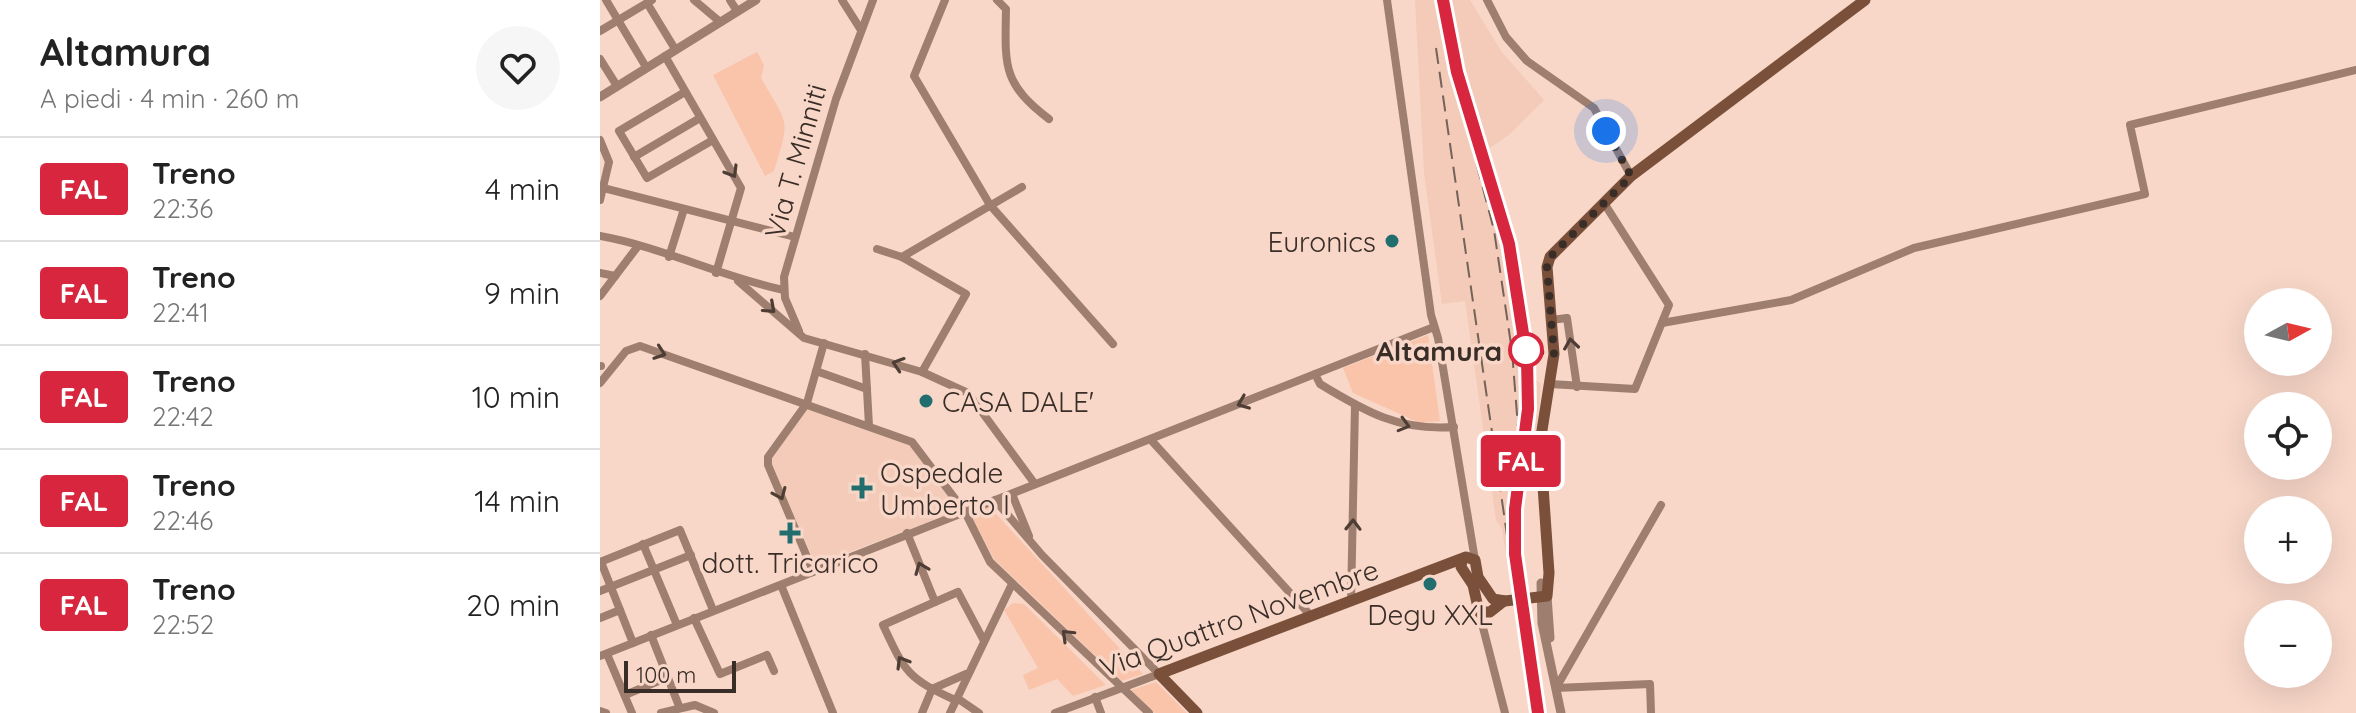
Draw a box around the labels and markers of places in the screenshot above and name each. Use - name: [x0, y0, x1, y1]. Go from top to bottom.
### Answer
- place label: Euronics: [1268, 224, 1376, 259]
- marker: Euronics: [1383, 232, 1401, 250]
- place label: Altamura: [1376, 333, 1502, 368]
- marker: Altamura: [1509, 333, 1543, 367]
- place label: CASA DALE': [942, 384, 1094, 419]
- marker: CASA DALE': [917, 392, 935, 410]
- place label: Ospedale Umberto I: [880, 455, 1010, 522]
- marker: Ospedale Umberto I: [851, 477, 873, 499]
- marker: dott. Tricarico: [781, 524, 799, 542]
- place label: dott. Tricarico: [701, 545, 879, 580]
- marker: Degu XXL: [1421, 575, 1439, 593]
- place label: Degu XXL: [1367, 597, 1493, 632]

